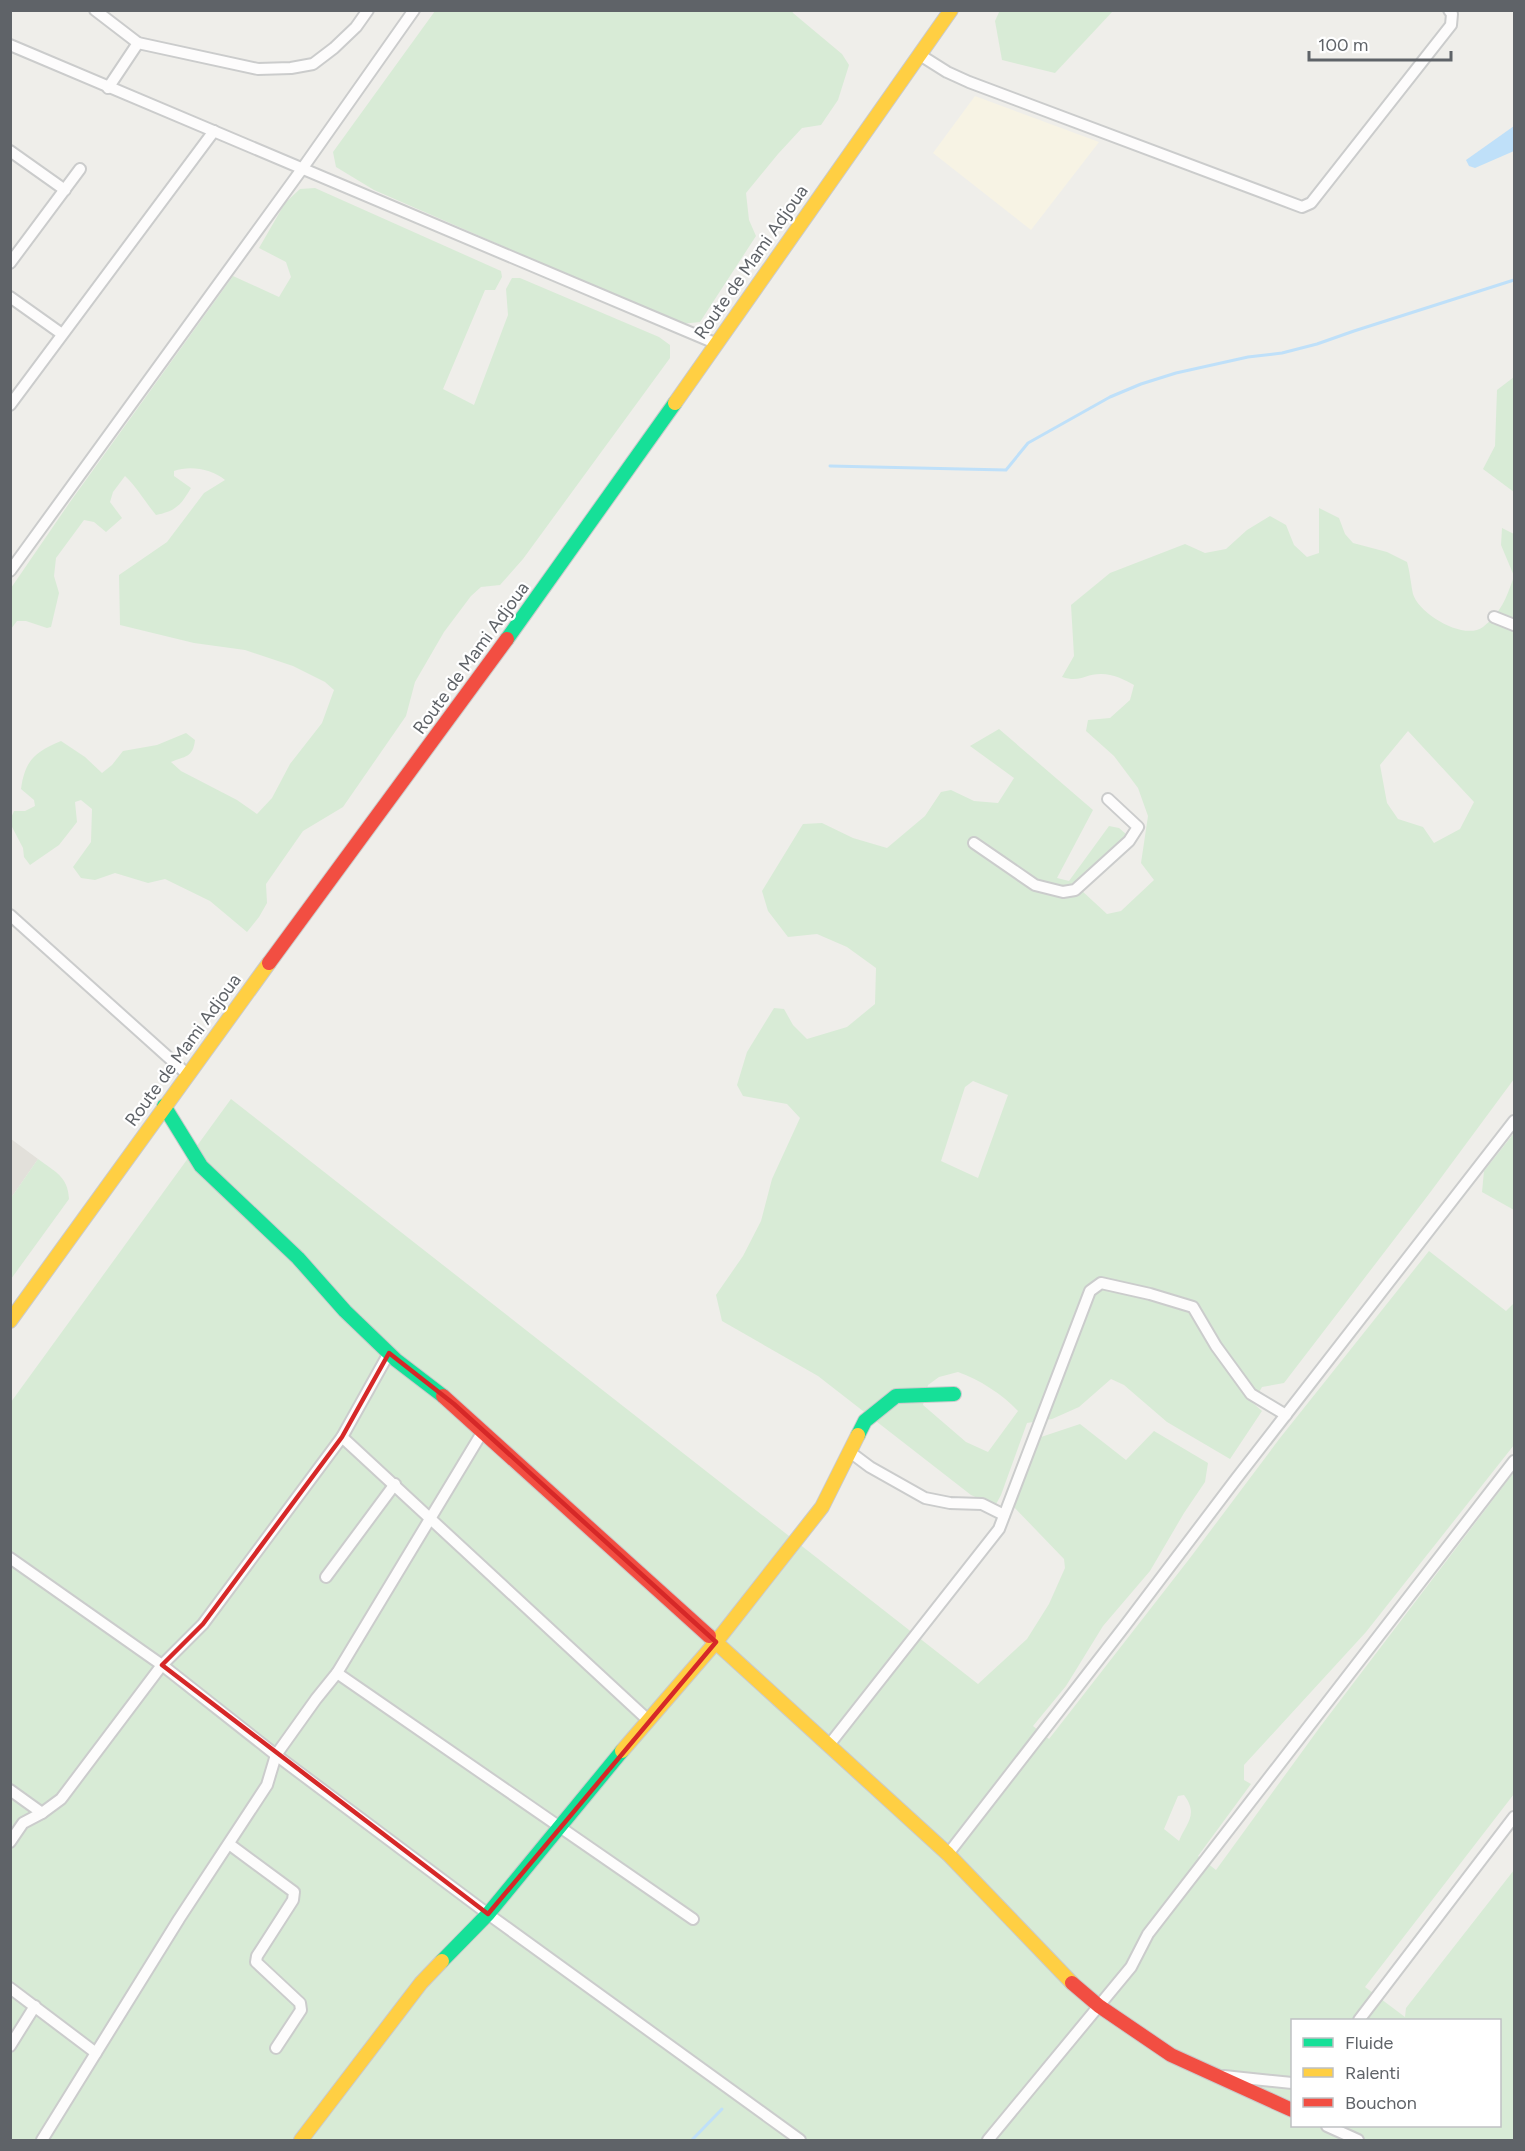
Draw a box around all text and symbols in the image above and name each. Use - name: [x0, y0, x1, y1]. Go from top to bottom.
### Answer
- scale bar: [1309, 24, 1452, 62]
- text: 100 m: [1318, 34, 1368, 56]
- street label: Route de Mami Adjoua: [689, 181, 813, 343]
- street label: Route de Mami Adjoua: [408, 577, 534, 739]
- street label: Route de Mami Adjoua: [120, 969, 246, 1131]
- legend: [1291, 2019, 1501, 2127]
- text: Fluide: [1345, 2032, 1394, 2054]
- text: Ralenti: [1345, 2062, 1400, 2084]
- text: Bouchon: [1345, 2092, 1417, 2114]

